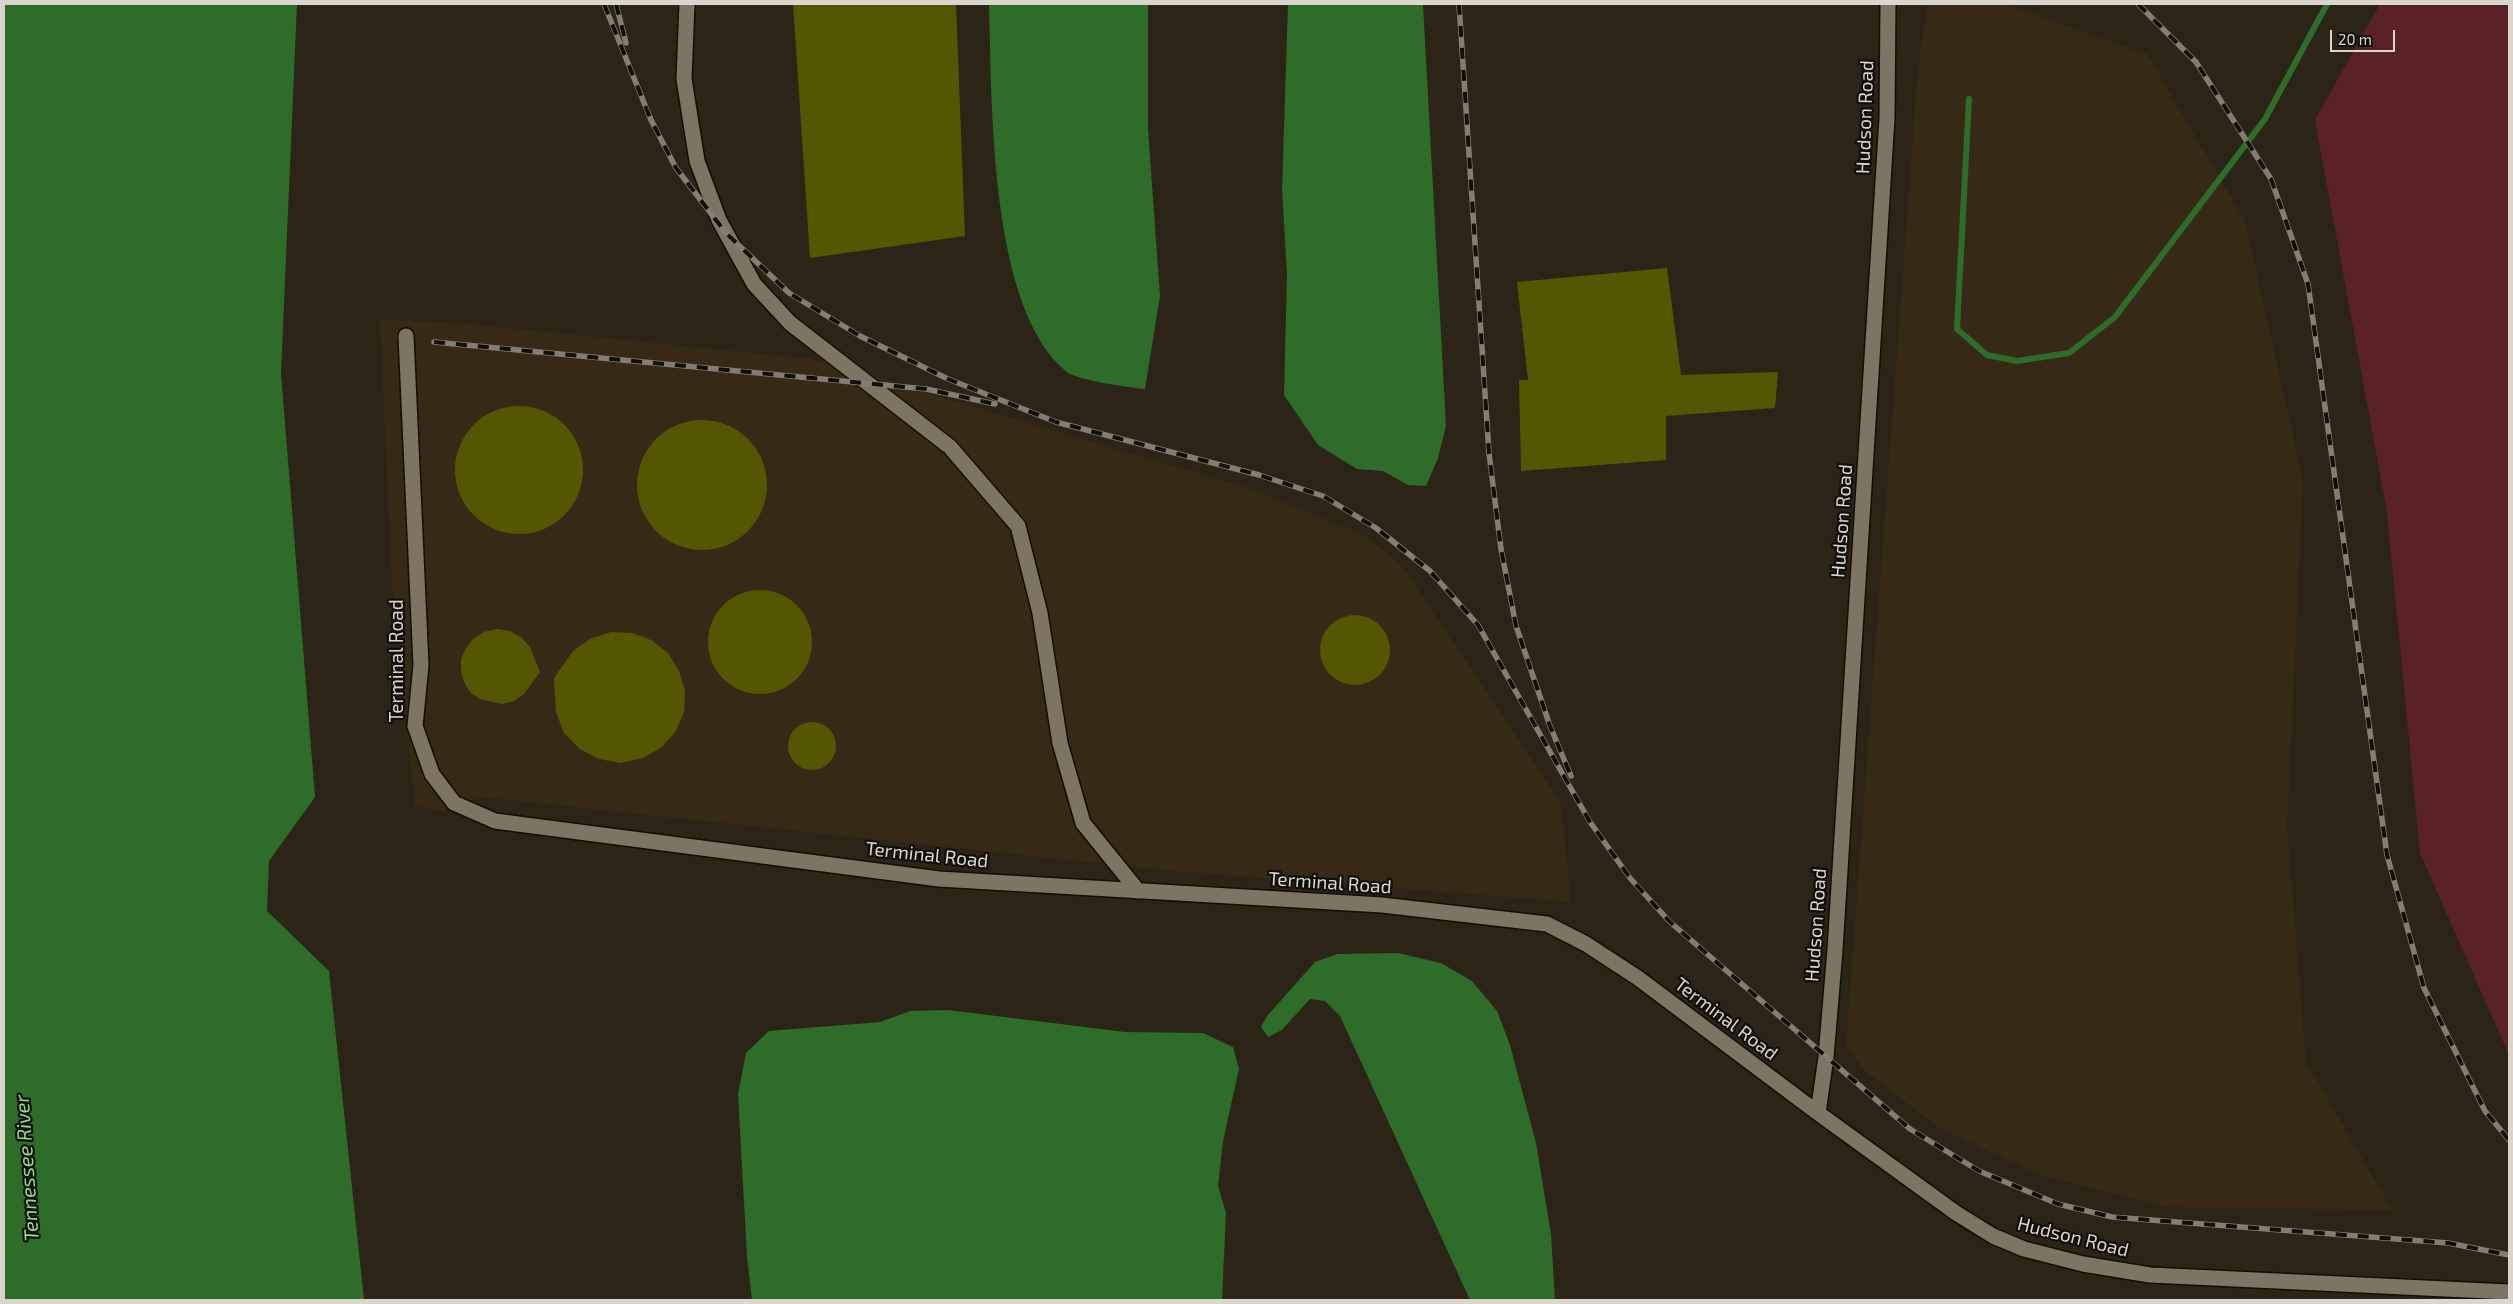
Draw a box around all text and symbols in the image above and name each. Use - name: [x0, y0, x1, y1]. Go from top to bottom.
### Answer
- scale bar: [2333, 20, 2398, 52]
- text: 20 m: [2338, 30, 2372, 48]
- street label: Hudson Road: [1852, 60, 1878, 174]
- street label: Hudson Road: [1827, 463, 1857, 579]
- street label: Terminal Road: [386, 599, 408, 723]
- street label: Terminal Road: [865, 837, 989, 873]
- street label: Terminal Road: [1268, 867, 1392, 899]
- street label: Hudson Road: [1801, 867, 1831, 983]
- street label: Terminal Road: [1670, 973, 1782, 1065]
- water label: Tennessee River: [10, 1094, 44, 1242]
- street label: Hudson Road: [2015, 1212, 2131, 1262]

